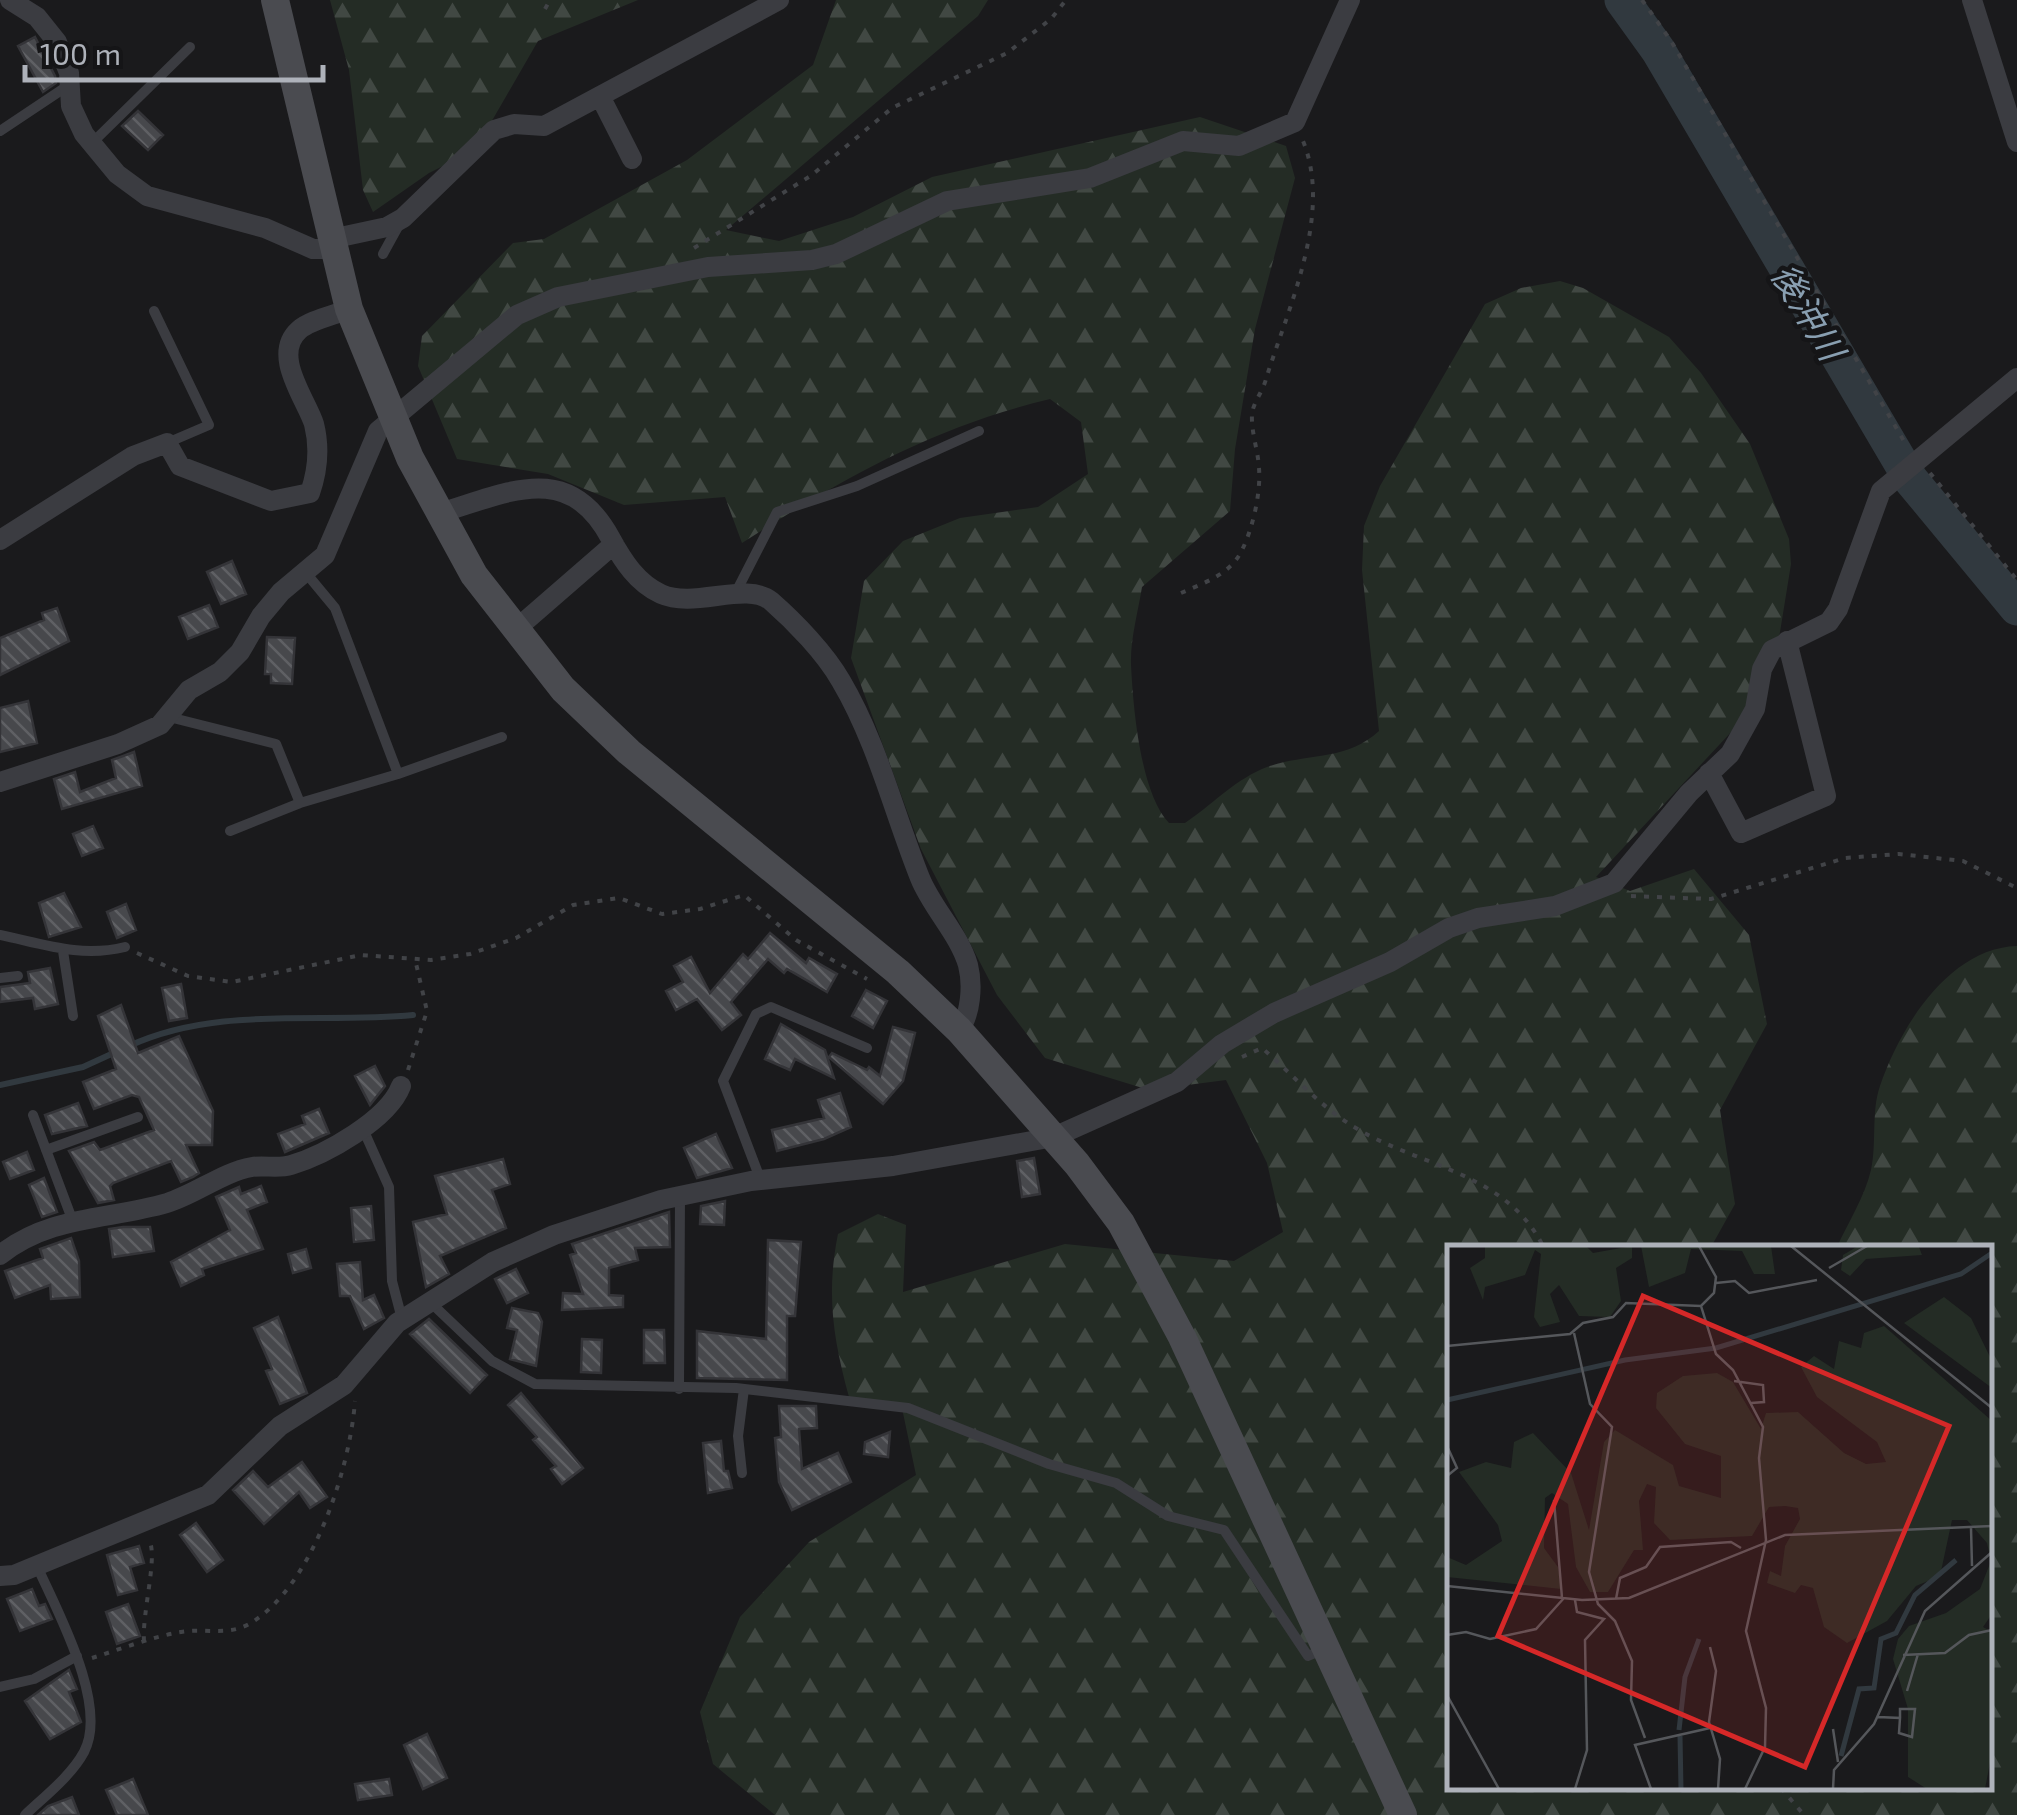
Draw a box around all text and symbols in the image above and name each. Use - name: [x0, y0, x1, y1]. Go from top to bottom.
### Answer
- scale bar: [25, 20, 322, 82]
- text: 100 m: [40, 35, 121, 71]
- water label: 後沖川: [1764, 255, 1856, 370]
- inset map: [1447, 1245, 1992, 1790]

